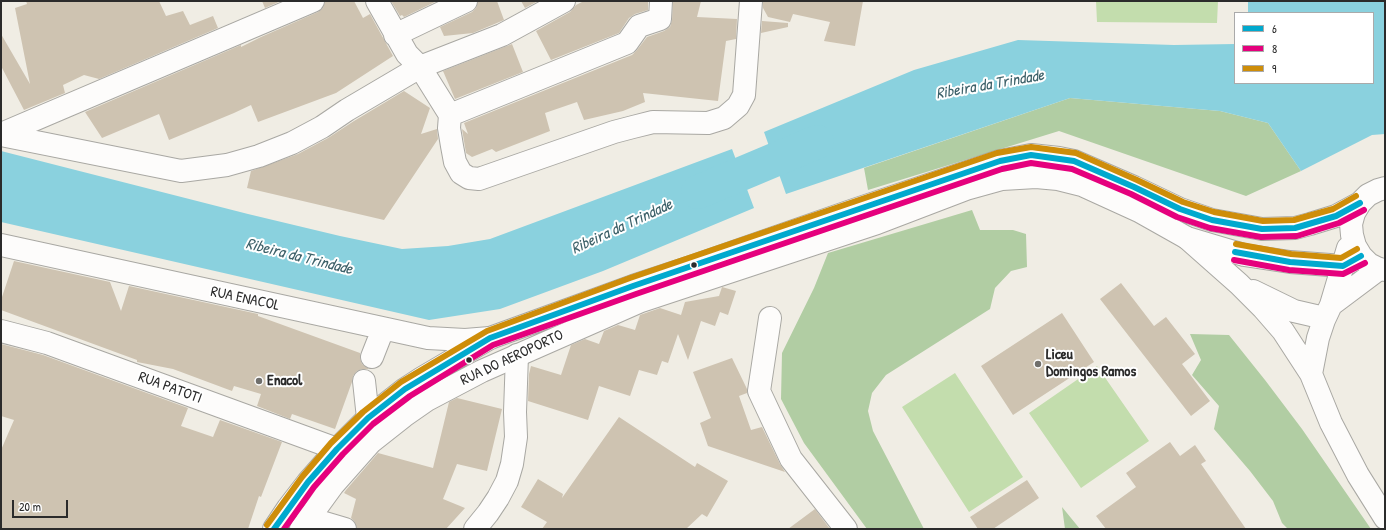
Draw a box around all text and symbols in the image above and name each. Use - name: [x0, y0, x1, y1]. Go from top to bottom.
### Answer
- legend: [1234, 12, 1374, 84]
- text: 6: [1272, 20, 1277, 37]
- text: 8: [1272, 40, 1277, 57]
- text: 9: [1272, 60, 1276, 77]
- water label: Ribeira da Trindade: [935, 66, 1045, 104]
- water label: Ribeira da Trindade: [568, 195, 676, 259]
- water label: Ribeira da Trindade: [244, 234, 354, 280]
- unlabelled marker: [689, 260, 699, 270]
- street label: RUA ENACOL: [209, 283, 281, 315]
- street label: RUA DO AEROPORTO: [458, 326, 566, 390]
- place label: Liceu Domingos Ramos: [1046, 346, 1136, 381]
- unlabelled marker: [464, 355, 474, 365]
- marker: Liceu Domingos Ramos: [1033, 359, 1043, 369]
- street label: RUA PATOTI: [136, 368, 204, 408]
- place label: Enacol: [267, 372, 302, 390]
- marker: Enacol: [254, 376, 264, 386]
- scale bar: [14, 492, 70, 518]
- text: 20 m: [19, 498, 41, 515]

